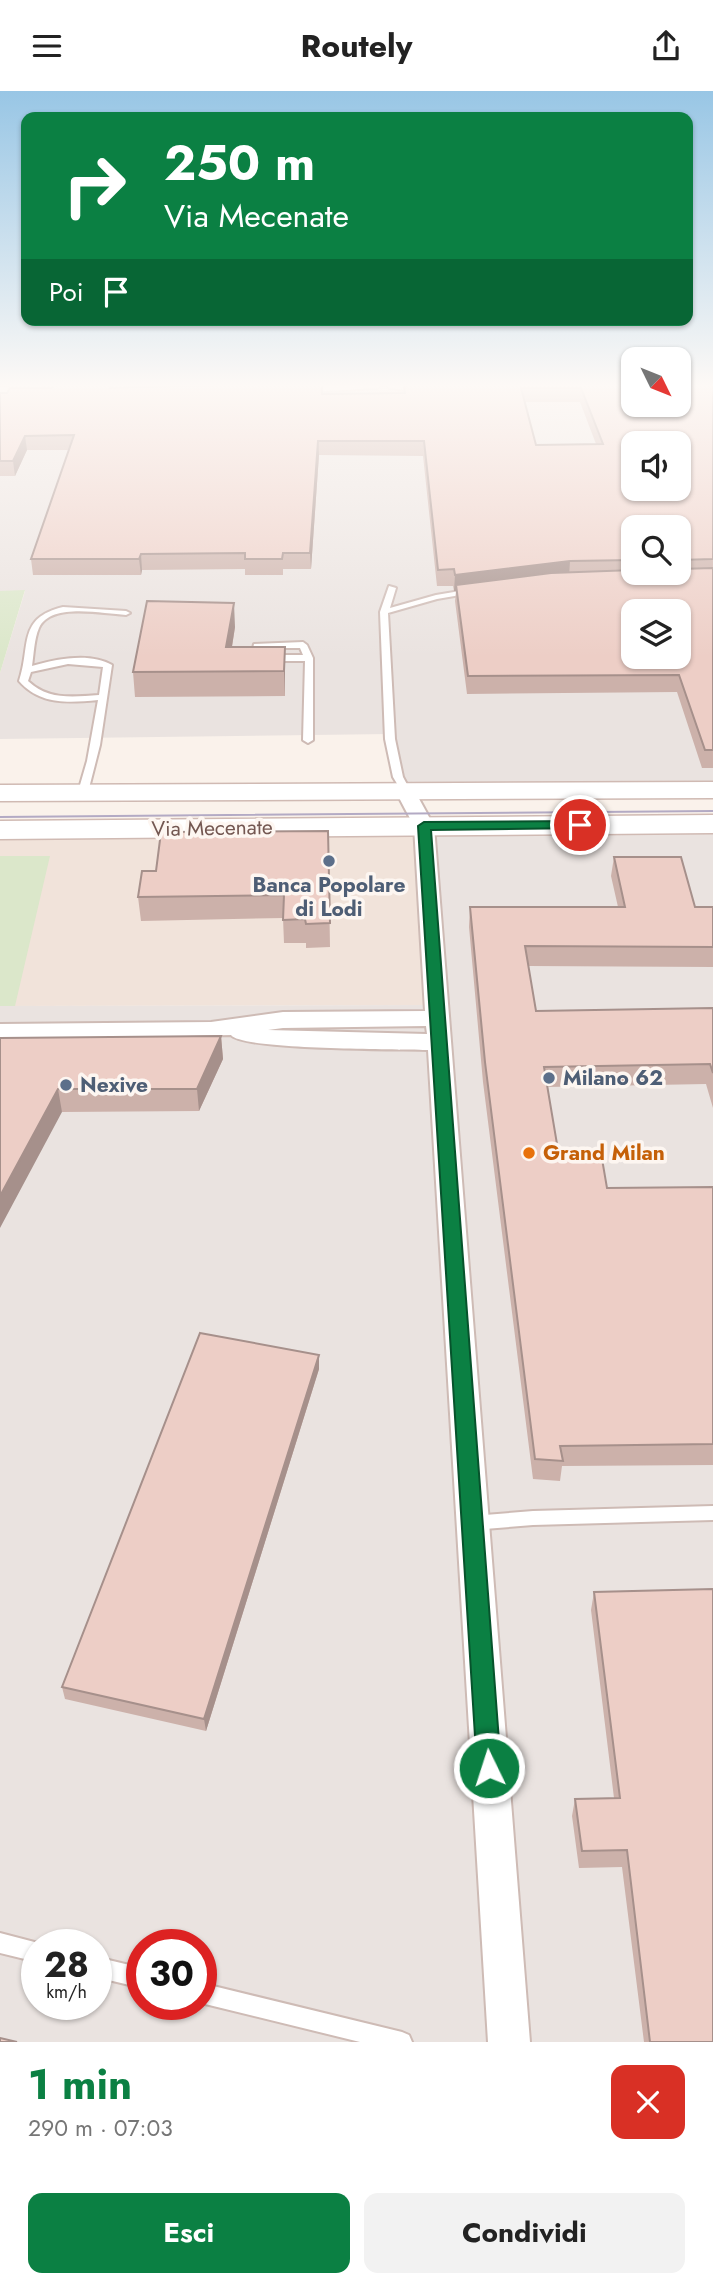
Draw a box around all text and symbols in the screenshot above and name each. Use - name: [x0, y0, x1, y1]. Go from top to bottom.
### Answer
- text: Routely: [301, 23, 412, 69]
- icon: menu: [28, 27, 66, 65]
- icon: share: [647, 27, 685, 65]
- text: 250 m: [164, 128, 315, 198]
- icon: right: [49, 140, 140, 231]
- text: Via Mecenate: [164, 193, 349, 239]
- text: Poi: [49, 273, 83, 311]
- icon: arrive: [97, 273, 135, 311]
- north arrow: [621, 347, 691, 417]
- map controls: [621, 347, 691, 669]
- button: sound: [621, 431, 691, 501]
- button: search: [621, 515, 691, 585]
- button: layers: [621, 599, 691, 669]
- pin: [550, 795, 610, 855]
- icon: arrive: [561, 806, 599, 844]
- street label: Via Mecenate: [151, 812, 273, 844]
- marker: Banca Popolare di Lodi: [321, 853, 337, 869]
- place label: Banca Popolare di Lodi: [253, 870, 405, 924]
- place label: Milano 62: [563, 1063, 663, 1093]
- place label: Nexive: [80, 1070, 148, 1100]
- marker: Milano 62: [541, 1070, 557, 1086]
- marker: Nexive: [58, 1077, 74, 1093]
- place label: Grand Milan: [543, 1138, 665, 1168]
- marker: Grand Milan: [521, 1145, 537, 1161]
- position arrow: [452, 1731, 526, 1805]
- speed limit sign: 30: [126, 1929, 217, 2020]
- text: 28: [44, 1940, 89, 1990]
- text: km/h: [46, 1979, 87, 2005]
- text: 1 min: [28, 2054, 132, 2115]
- button: close: [611, 2065, 685, 2139]
- text: 290 m · 07:03: [28, 2111, 173, 2145]
- button: Esci: [28, 2193, 350, 2273]
- button: Condividi: [364, 2193, 685, 2273]

